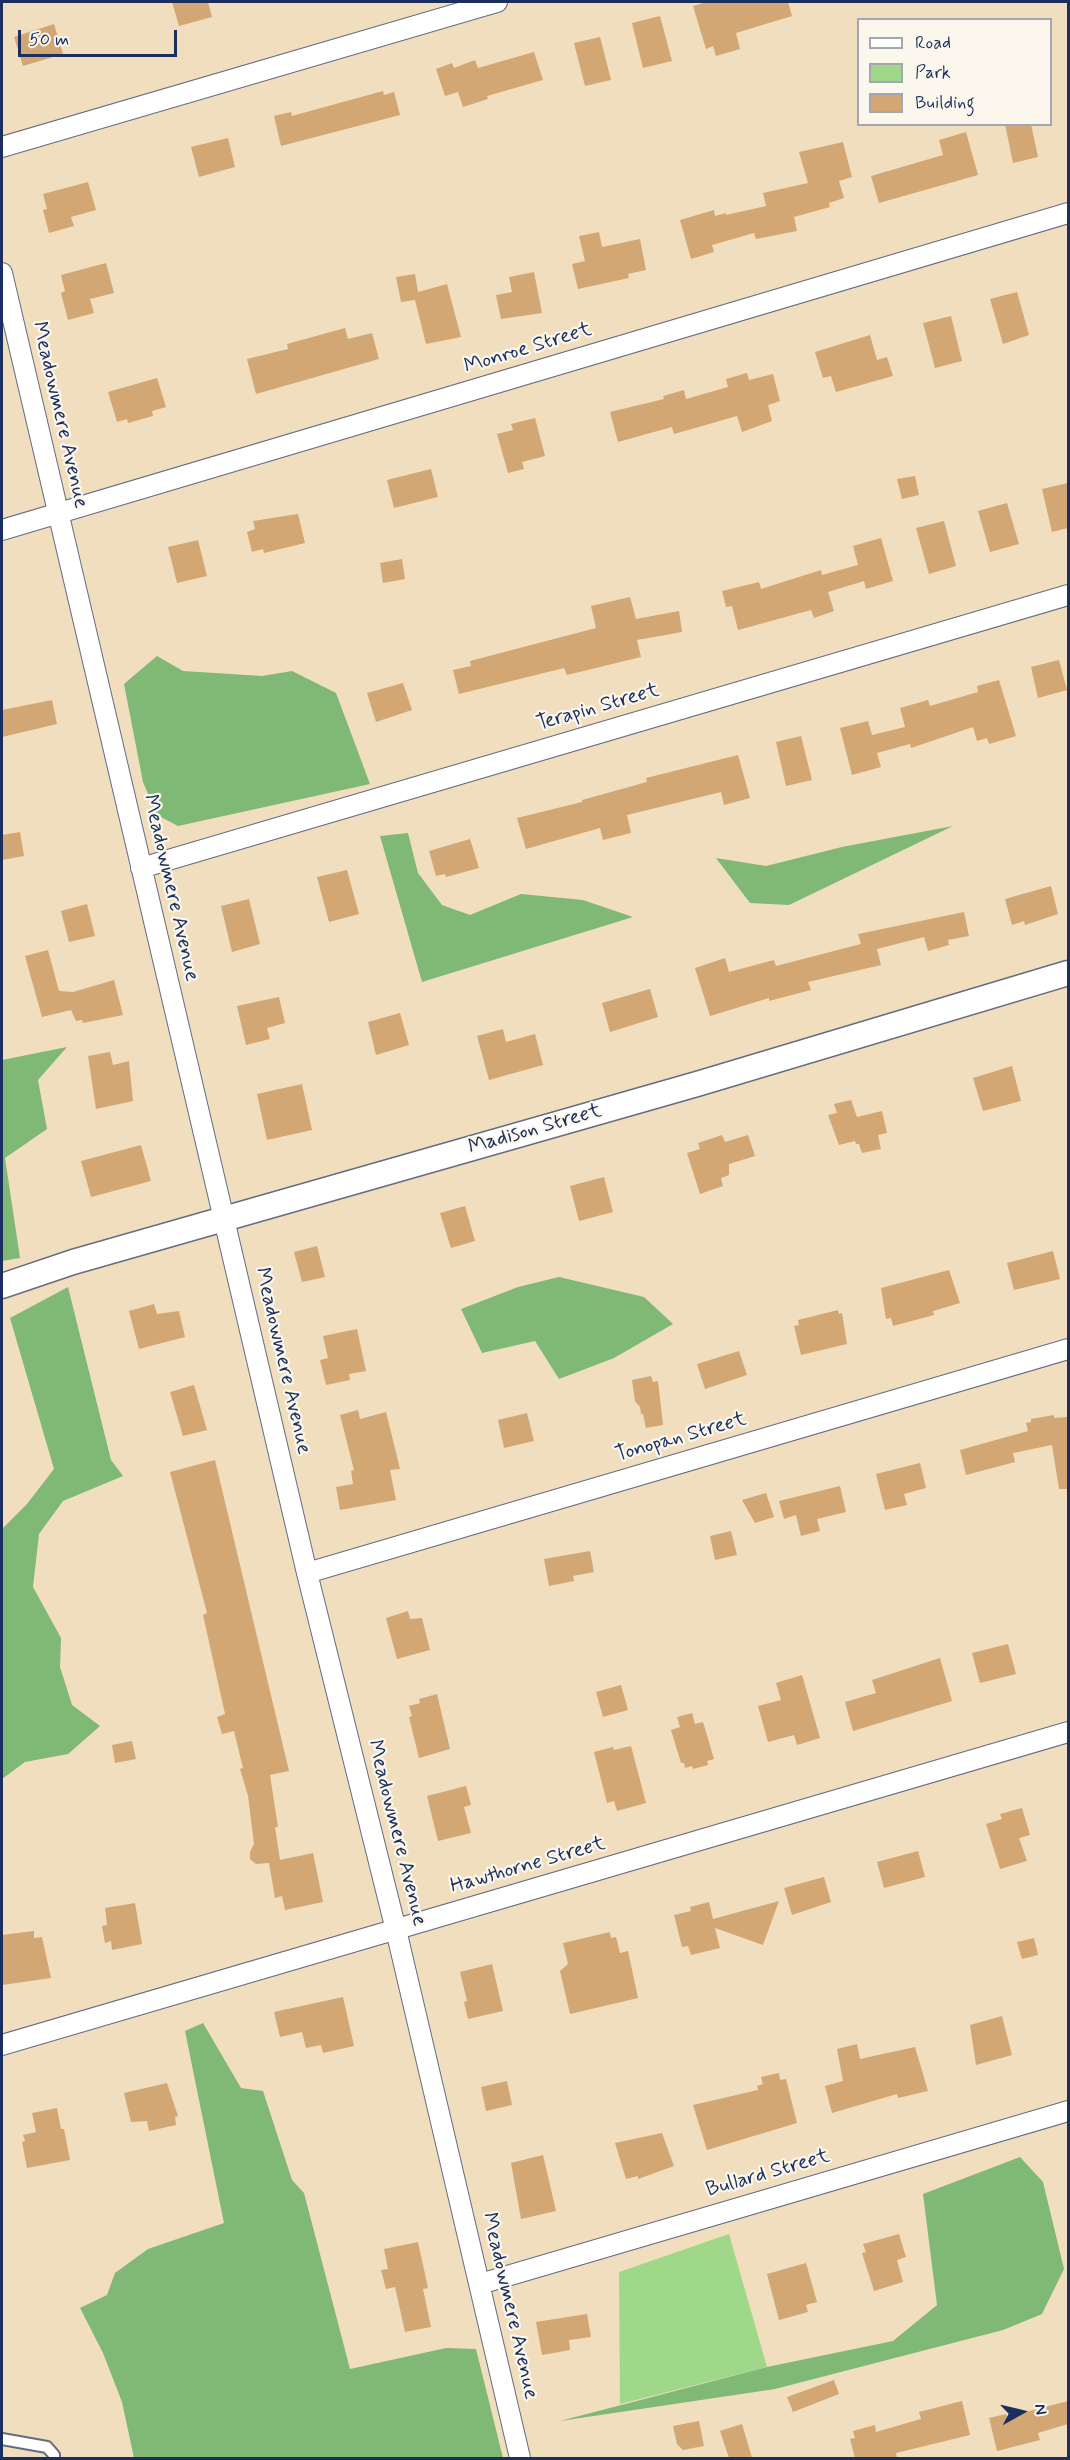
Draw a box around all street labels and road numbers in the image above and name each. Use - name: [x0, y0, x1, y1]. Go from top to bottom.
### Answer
- street label: Monroe Street: [461, 318, 595, 380]
- street label: Meadowmere Avenue: [25, 319, 93, 511]
- street label: Terapin Street: [534, 678, 662, 738]
- street label: Meadowmere Avenue: [136, 792, 204, 984]
- street label: Madison Street: [465, 1099, 605, 1161]
- street label: Meadowmere Avenue: [248, 1265, 316, 1457]
- street label: Tonopan Street: [613, 1407, 749, 1469]
- street label: Meadowmere Avenue: [361, 1737, 431, 1929]
- street label: Hawthorne Street: [448, 1832, 608, 1900]
- street label: Bullard Street: [703, 2144, 833, 2204]
- street label: Meadowmere Avenue: [475, 2210, 543, 2402]

